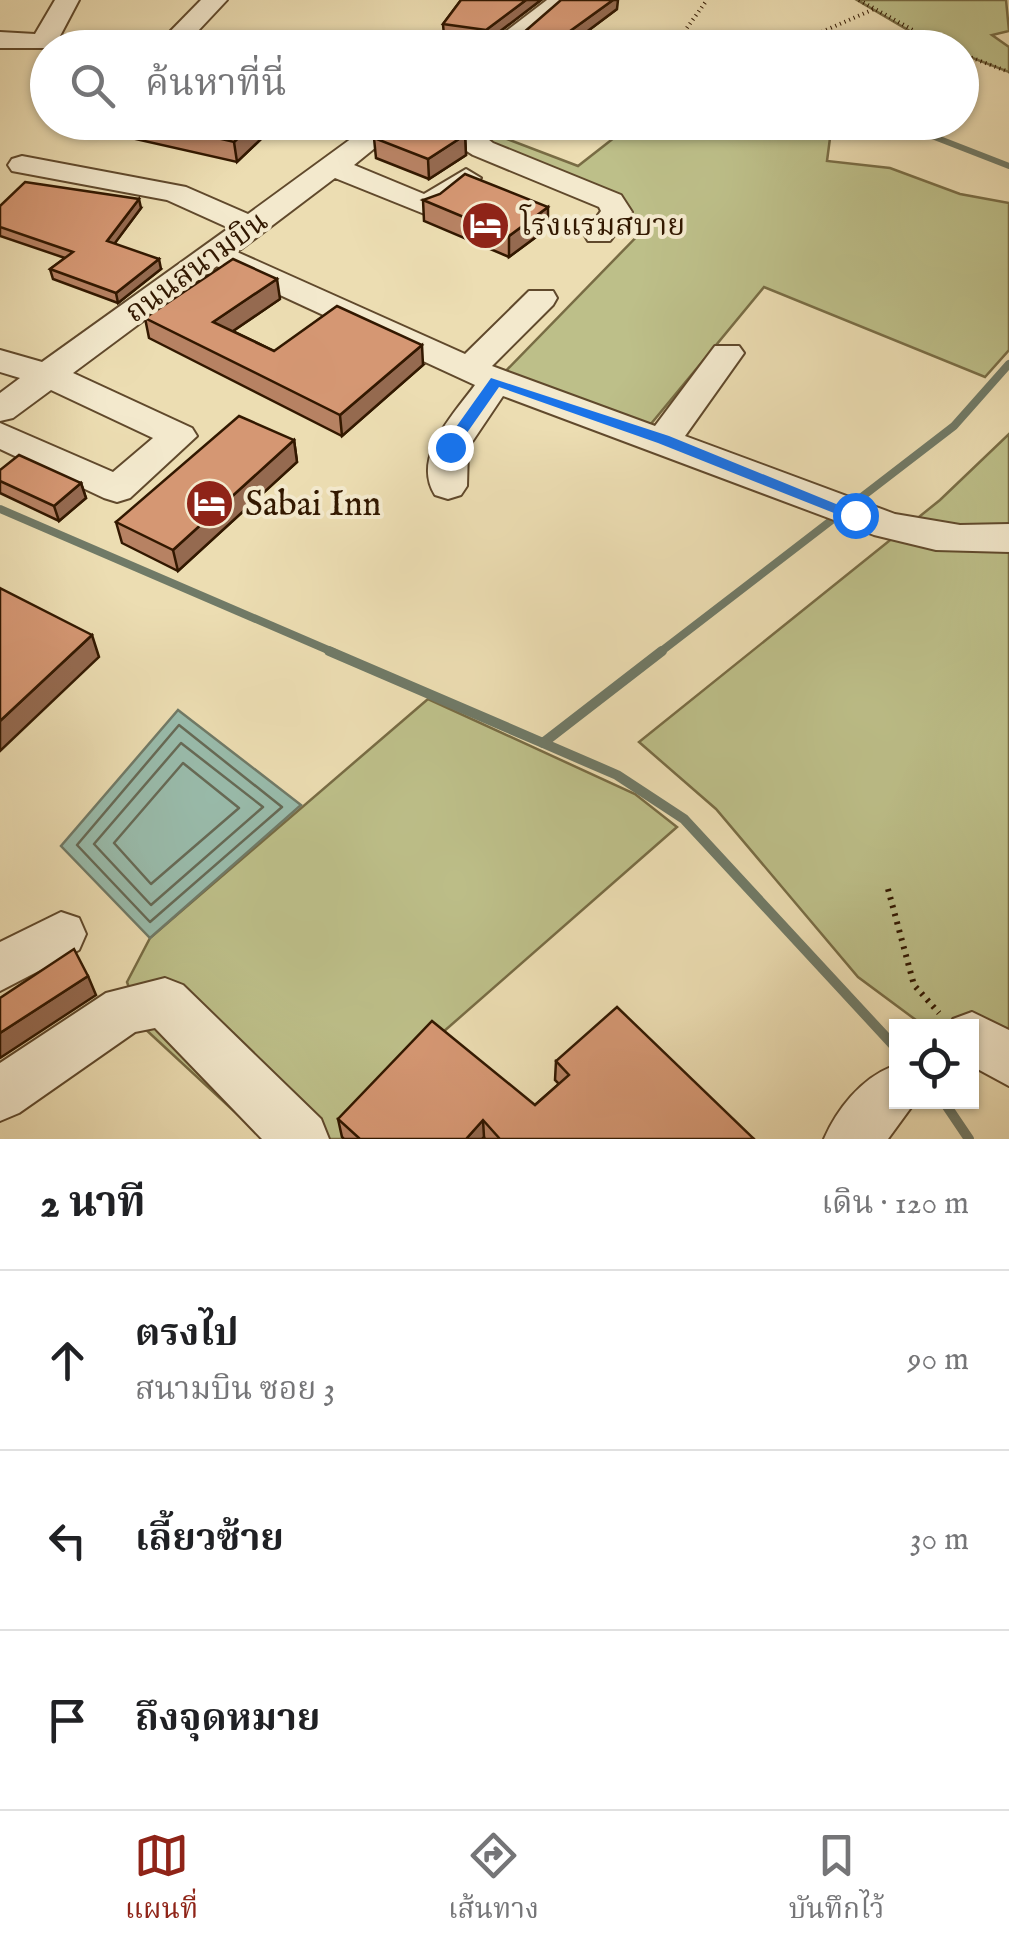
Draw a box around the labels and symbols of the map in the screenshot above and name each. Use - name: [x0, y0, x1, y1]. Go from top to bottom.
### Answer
- hotel icon: โรงแรมสบาย: [459, 199, 511, 251]
- street label: ถนนสนามบิน: [118, 203, 276, 332]
- place label: โรงแรมสบาย: [519, 204, 685, 246]
- route end: [428, 425, 474, 471]
- hotel icon: Sabai Inn: [184, 477, 236, 529]
- place label: Sabai Inn: [245, 483, 381, 528]
- route start: [833, 493, 879, 539]

